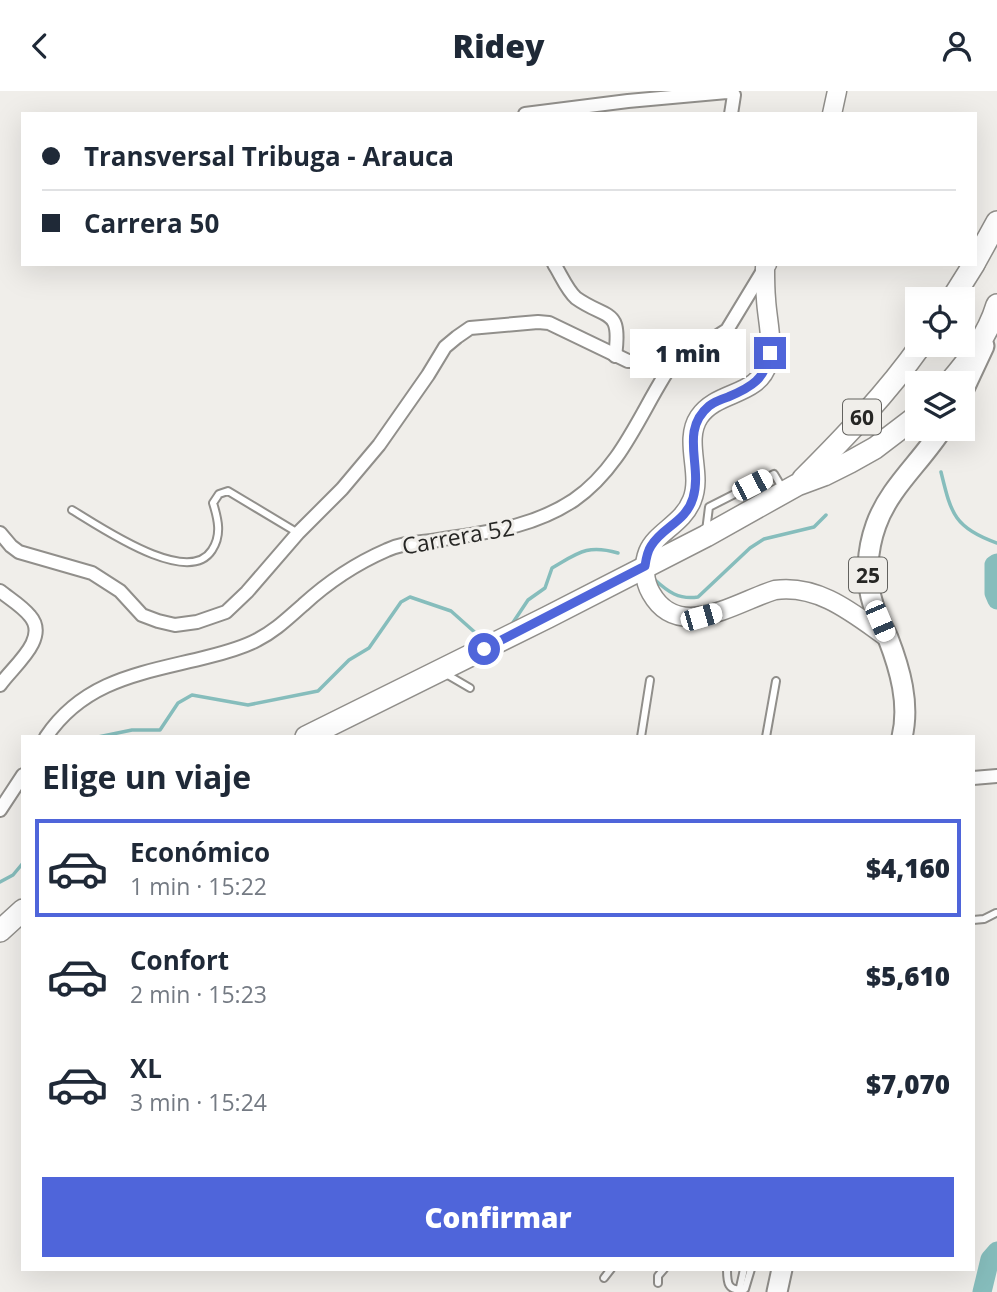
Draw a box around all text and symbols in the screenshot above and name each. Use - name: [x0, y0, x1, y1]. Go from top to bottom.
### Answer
- text: Ridey: [453, 24, 544, 67]
- icon: back: [21, 27, 59, 65]
- icon: person: [938, 27, 976, 65]
- text: Transversal Tribuga - Arauca: [84, 138, 454, 174]
- text: Carrera 50: [84, 205, 219, 241]
- map controls: [905, 287, 975, 441]
- button: locate: [905, 287, 975, 357]
- callout: 1 min: [630, 329, 746, 377]
- text: 1 min: [655, 337, 721, 369]
- route end: [754, 337, 786, 369]
- button: layers: [905, 371, 975, 441]
- road number: 60: [843, 399, 881, 435]
- car: [729, 466, 776, 504]
- street label: Carrera 52: [399, 510, 517, 562]
- road number: 25: [849, 557, 887, 593]
- car: [863, 598, 898, 644]
- car: [678, 601, 725, 633]
- route start: [468, 633, 500, 665]
- text: Elige un viaje: [42, 755, 251, 798]
- text: Económico: [130, 834, 270, 870]
- icon: car: [46, 837, 109, 900]
- text: $4,160: [866, 850, 950, 886]
- text: 1 min · 15:22: [130, 870, 267, 902]
- text: Confort: [130, 942, 229, 978]
- icon: car: [46, 945, 109, 1008]
- text: $5,610: [866, 958, 950, 994]
- text: 2 min · 15:23: [130, 978, 267, 1010]
- text: XL: [130, 1050, 162, 1086]
- icon: car: [46, 1053, 109, 1116]
- text: $7,070: [866, 1066, 950, 1102]
- text: 3 min · 15:24: [130, 1086, 267, 1118]
- button: Confirmar: [42, 1177, 954, 1257]

